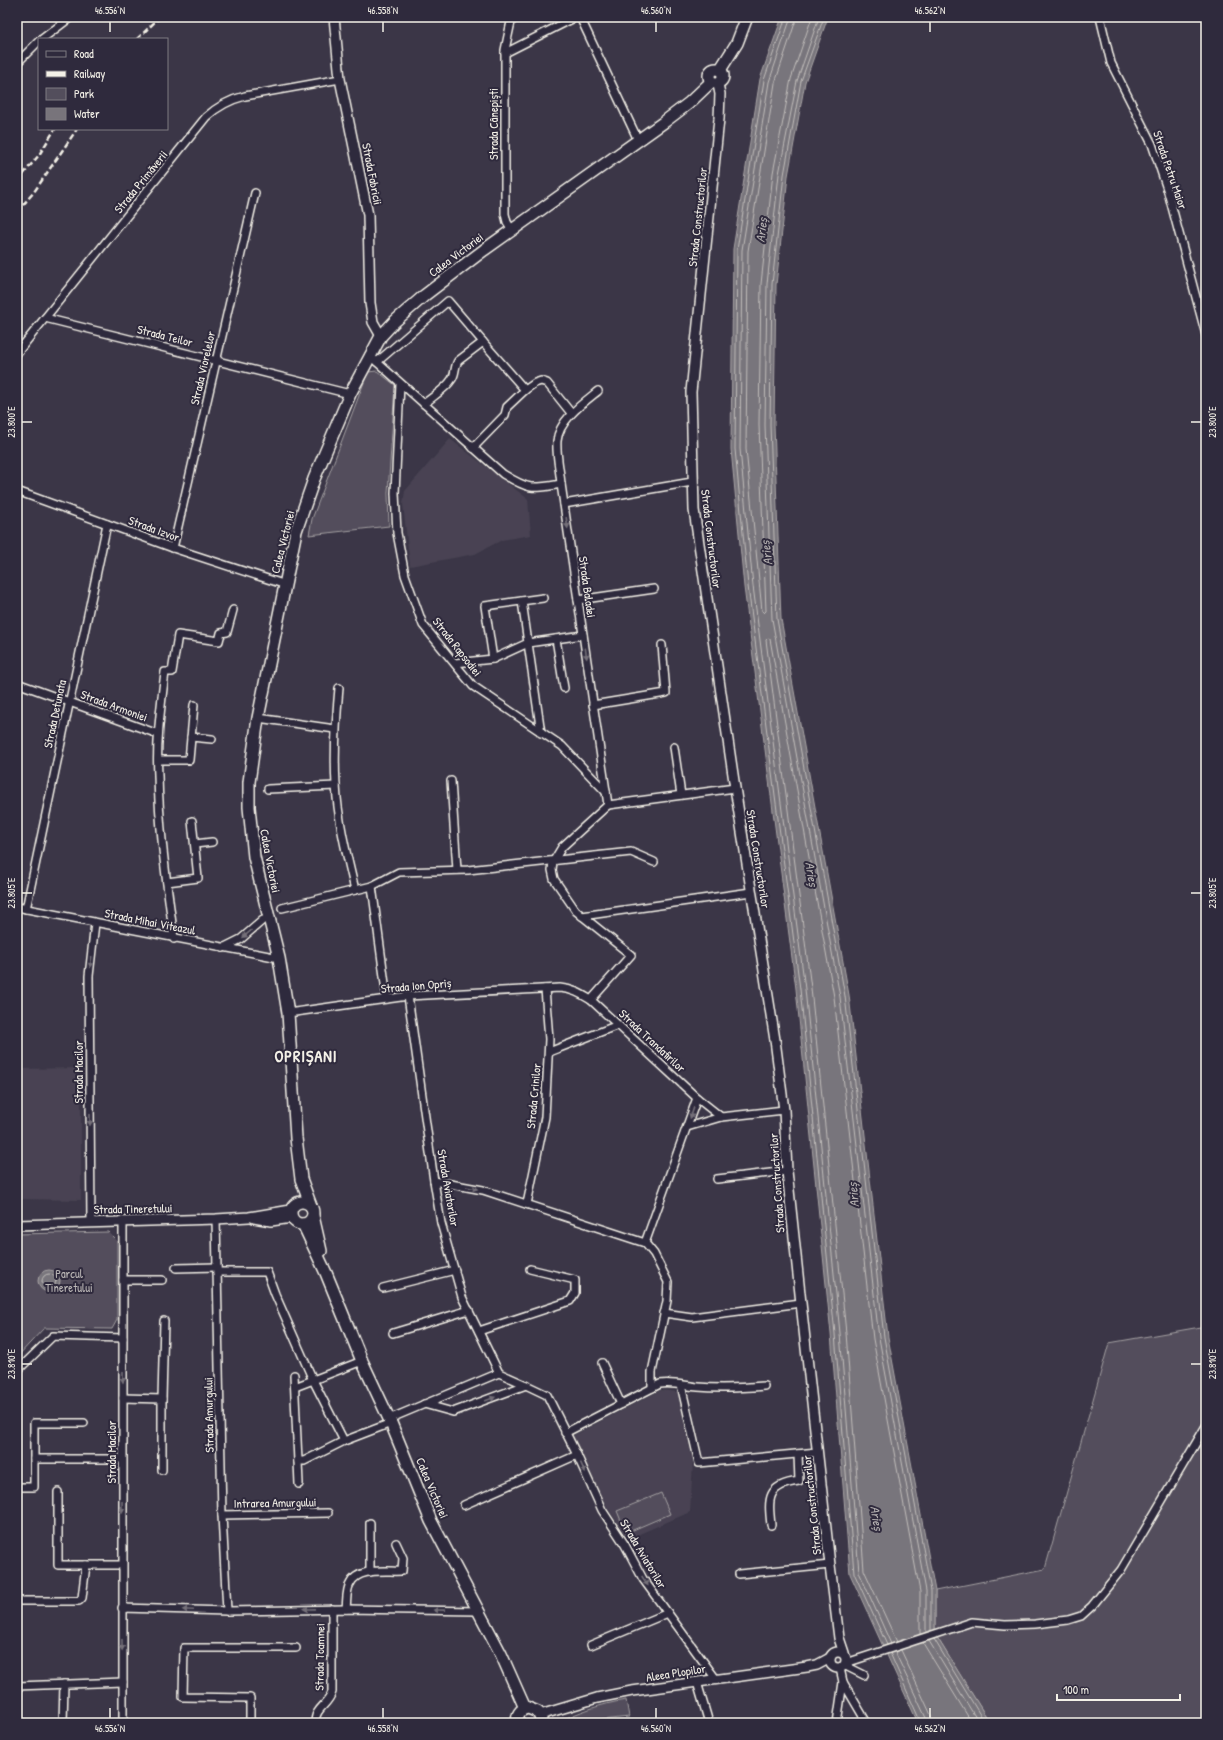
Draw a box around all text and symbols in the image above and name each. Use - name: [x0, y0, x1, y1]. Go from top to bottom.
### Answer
- text: 46.556°N: [95, 4, 125, 17]
- text: 46.558°N: [368, 4, 398, 17]
- text: 46.560°N: [641, 4, 671, 17]
- text: 46.562°N: [915, 4, 945, 17]
- legend: [38, 38, 168, 130]
- text: Road: [74, 45, 94, 62]
- text: Railway: [74, 65, 105, 82]
- text: Park: [74, 85, 94, 102]
- street label: Strada Cânepiști: [485, 88, 502, 160]
- text: Water: [74, 105, 100, 122]
- street label: Strada Petru Maior: [1149, 128, 1192, 212]
- street label: Strada Fabricii: [358, 142, 387, 206]
- street label: Strada Primăverii: [110, 147, 171, 217]
- street label: Strada Constructorilor: [684, 166, 711, 267]
- water label: Arieș: [751, 216, 772, 243]
- street label: Calea Victoriei: [425, 228, 487, 281]
- street label: Strada Teilor: [135, 320, 195, 351]
- street label: Strada Viorelelor: [186, 329, 219, 407]
- text: 23.800°E: [5, 406, 18, 438]
- text: 23.800°E: [1206, 406, 1219, 438]
- street label: Strada Constructorilor: [697, 488, 726, 590]
- street label: Calea Victoriei: [266, 509, 299, 575]
- street label: Strada Izvor: [126, 511, 182, 546]
- one-way arrow: [564, 517, 570, 529]
- water label: Arieș: [755, 539, 776, 566]
- street label: Strada Baladei: [575, 555, 600, 619]
- street label: Strada Rapsodiei: [429, 614, 486, 680]
- one-way arrow: [583, 646, 589, 659]
- street label: Strada Detunata: [39, 678, 70, 750]
- street label: Strada Armoniei: [78, 686, 150, 726]
- street label: Strada Constructorilor: [742, 808, 775, 910]
- street label: Calea Victoriei: [256, 828, 285, 894]
- water label: Arieș: [801, 861, 823, 888]
- text: 23.805°E: [5, 877, 18, 909]
- text: 23.805°E: [1206, 877, 1219, 909]
- street label: Strada Mihai Viteazul: [103, 904, 198, 939]
- one-way arrow: [241, 930, 252, 939]
- one-way arrow: [87, 956, 94, 968]
- street label: Strada Ion Opriș: [380, 974, 452, 997]
- street label: Strada Trandafirilor: [615, 1005, 690, 1076]
- street label: Strada Macilor: [70, 1040, 87, 1103]
- district label: OPRIȘANI: [274, 1045, 338, 1067]
- street label: Strada Crinilor: [522, 1062, 545, 1129]
- one-way arrow: [689, 1107, 695, 1119]
- one-way arrow: [87, 1114, 93, 1127]
- street label: Strada Constructorilor: [765, 1132, 788, 1233]
- street label: Strada Aviatorilor: [433, 1148, 464, 1228]
- water label: Arieș: [843, 1181, 863, 1208]
- one-way arrow: [466, 1185, 478, 1191]
- street label: Strada Tineretului: [94, 1199, 172, 1218]
- park label: Parcul Tineretului: [45, 1265, 93, 1296]
- text: 23.810°E: [5, 1348, 18, 1379]
- text: 23.810°E: [1206, 1348, 1219, 1379]
- one-way arrow: [120, 1371, 126, 1384]
- street label: Strada Amurgului: [199, 1377, 218, 1453]
- one-way arrow: [484, 1395, 496, 1401]
- street label: Strada Macilor: [103, 1420, 120, 1483]
- street label: Strada Constructorilor: [798, 1454, 825, 1556]
- street label: Calea Victoriei: [412, 1455, 453, 1521]
- one-way arrow: [580, 1462, 586, 1474]
- street label: Intrarea Amurgului: [233, 1493, 317, 1512]
- one-way arrow: [119, 1501, 125, 1514]
- water label: Arieș: [866, 1505, 888, 1532]
- street label: Strada Aviatorilor: [616, 1516, 671, 1592]
- one-way arrow: [641, 1576, 649, 1587]
- one-way arrow: [303, 1606, 315, 1613]
- one-way arrow: [181, 1607, 194, 1613]
- one-way arrow: [432, 1607, 445, 1613]
- street label: Strada Toamnei: [310, 1623, 329, 1691]
- one-way arrow: [119, 1639, 126, 1651]
- street label: Aleea Plopilor: [645, 1659, 707, 1686]
- scale bar: [1057, 1676, 1180, 1702]
- text: 100 m: [1063, 1681, 1089, 1698]
- text: 46.556°N: [95, 1722, 125, 1735]
- text: 46.558°N: [368, 1722, 398, 1735]
- text: 46.560°N: [641, 1722, 671, 1735]
- text: 46.562°N: [915, 1722, 945, 1735]

